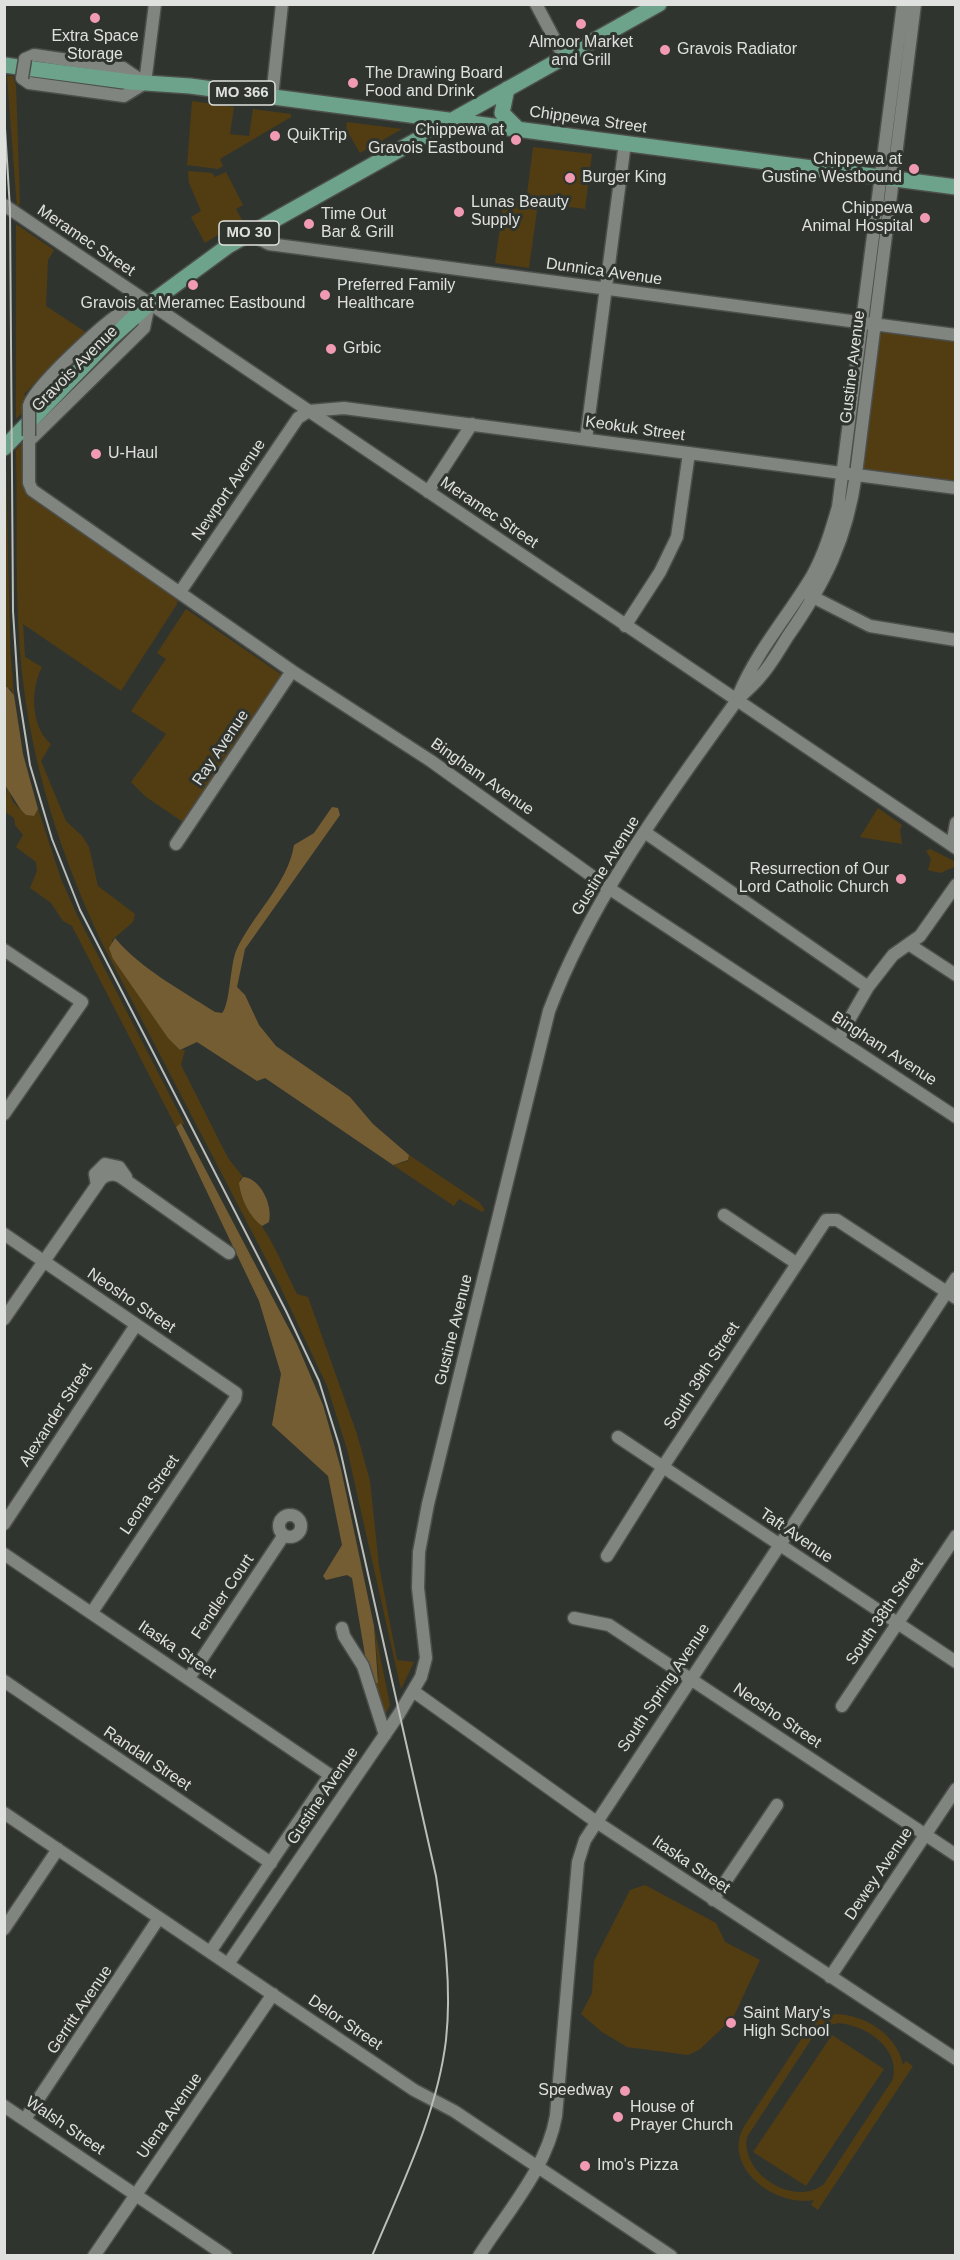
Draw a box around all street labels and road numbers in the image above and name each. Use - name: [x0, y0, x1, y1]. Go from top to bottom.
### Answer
- road number: MO 366: [209, 81, 275, 105]
- street label: Chippewa Street: [528, 102, 648, 138]
- street label: Meramec Street: [33, 201, 139, 281]
- road number: MO 30: [219, 221, 279, 245]
- street label: Dunnica Avenue: [545, 254, 663, 290]
- street label: Gustine Avenue: [837, 309, 869, 425]
- street label: Gravois Avenue: [28, 322, 122, 416]
- street label: Keokuk Street: [584, 412, 686, 446]
- street label: Newport Avenue: [188, 436, 270, 544]
- street label: Meramec Street: [436, 473, 542, 553]
- street label: Ray Avenue: [189, 707, 253, 789]
- street label: Bingham Avenue: [427, 734, 537, 820]
- street label: Gustine Avenue: [568, 813, 644, 919]
- street label: Bingham Avenue: [828, 1008, 940, 1090]
- street label: Neosho Street: [83, 1264, 179, 1338]
- street label: Gustine Avenue: [431, 1273, 477, 1387]
- street label: South 39th Street: [660, 1319, 744, 1433]
- street label: Alexander Street: [15, 1360, 97, 1470]
- street label: Leona Street: [116, 1452, 184, 1538]
- street label: Taft Avenue: [756, 1504, 836, 1568]
- street label: Fendler Court: [188, 1551, 258, 1643]
- street label: South 38th Street: [842, 1555, 928, 1669]
- street label: Itaska Street: [134, 1617, 220, 1683]
- street label: South Spring Avenue: [614, 1620, 714, 1756]
- street label: Neosho Street: [729, 1679, 825, 1753]
- street label: Randall Street: [100, 1723, 194, 1795]
- street label: Gustine Avenue: [283, 1744, 363, 1848]
- street label: Dewey Avenue: [841, 1824, 917, 1924]
- street label: Itaska Street: [648, 1832, 734, 1898]
- street label: Gerritt Avenue: [43, 1962, 117, 2058]
- street label: Delor Street: [304, 1991, 386, 2055]
- street label: Ulena Avenue: [133, 2069, 207, 2163]
- street label: Walsh Street: [22, 2093, 108, 2159]

